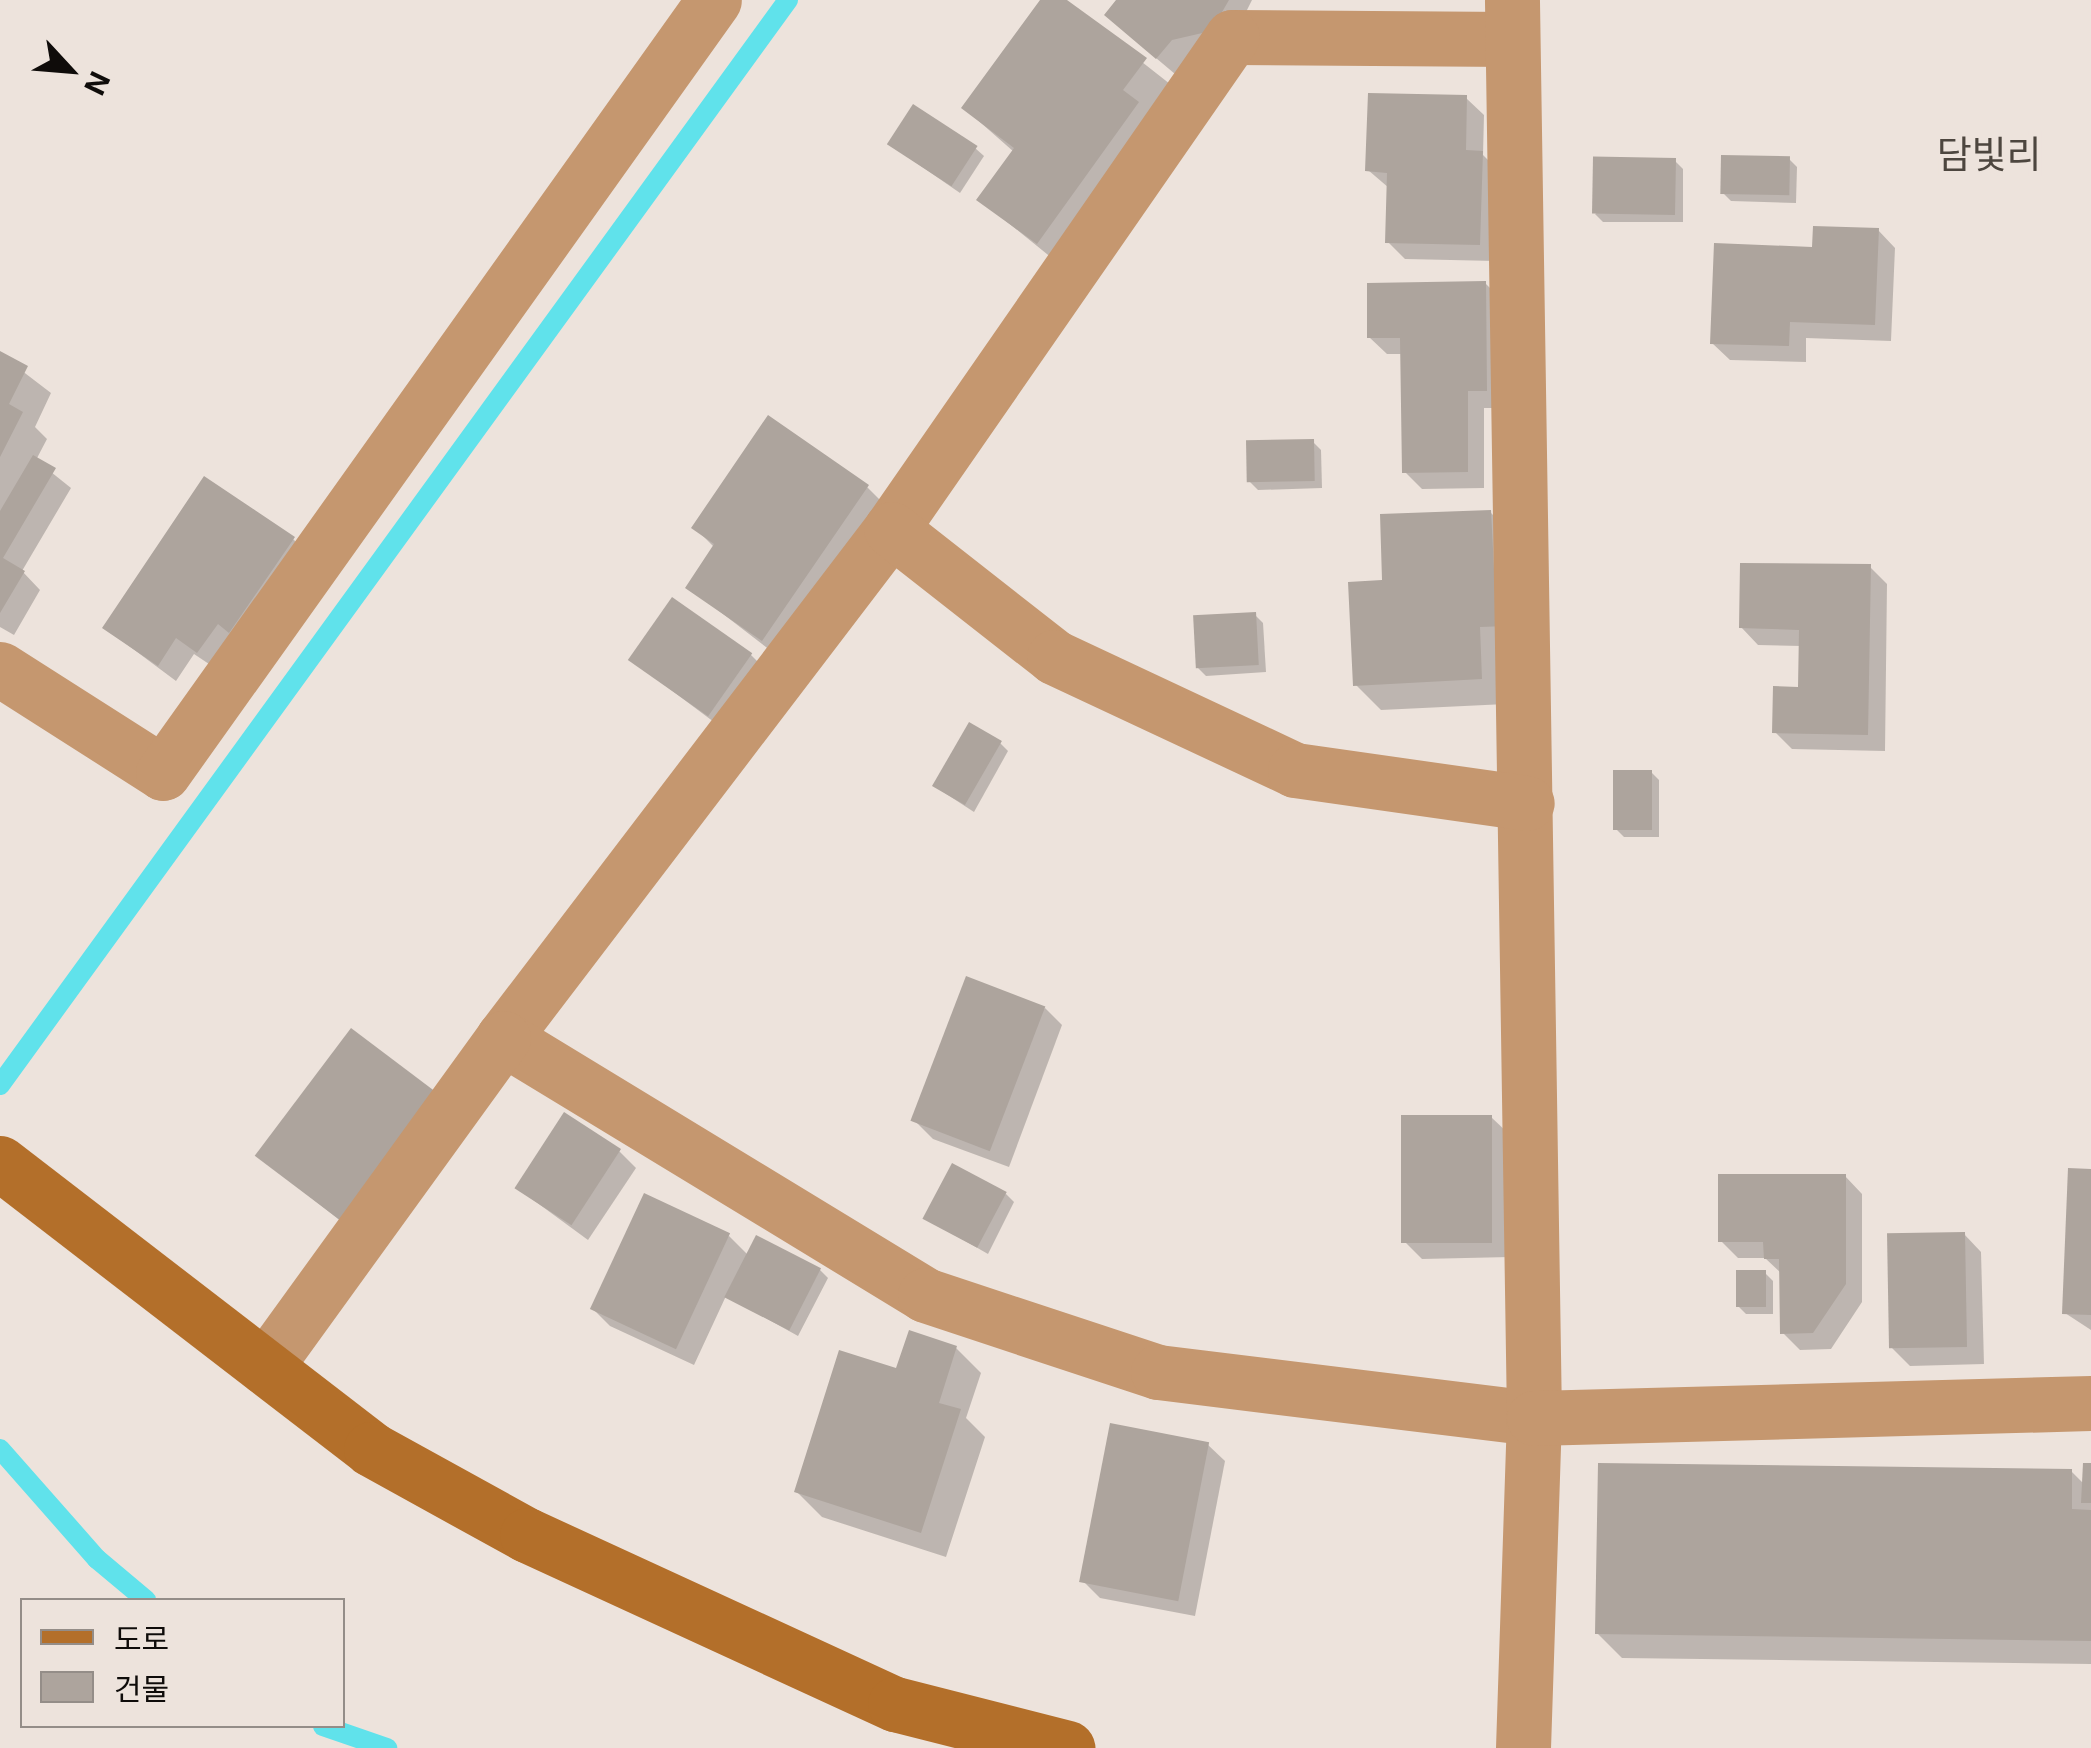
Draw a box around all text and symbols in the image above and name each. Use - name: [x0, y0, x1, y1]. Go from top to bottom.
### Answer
- north arrow: [20, 20, 120, 120]
- text: N: [77, 66, 117, 100]
- district label: 담빛리: [1937, 132, 2041, 178]
- legend: [20, 1598, 345, 1728]
- text: 도로: [114, 1621, 169, 1657]
- text: 건물: [114, 1671, 169, 1707]

